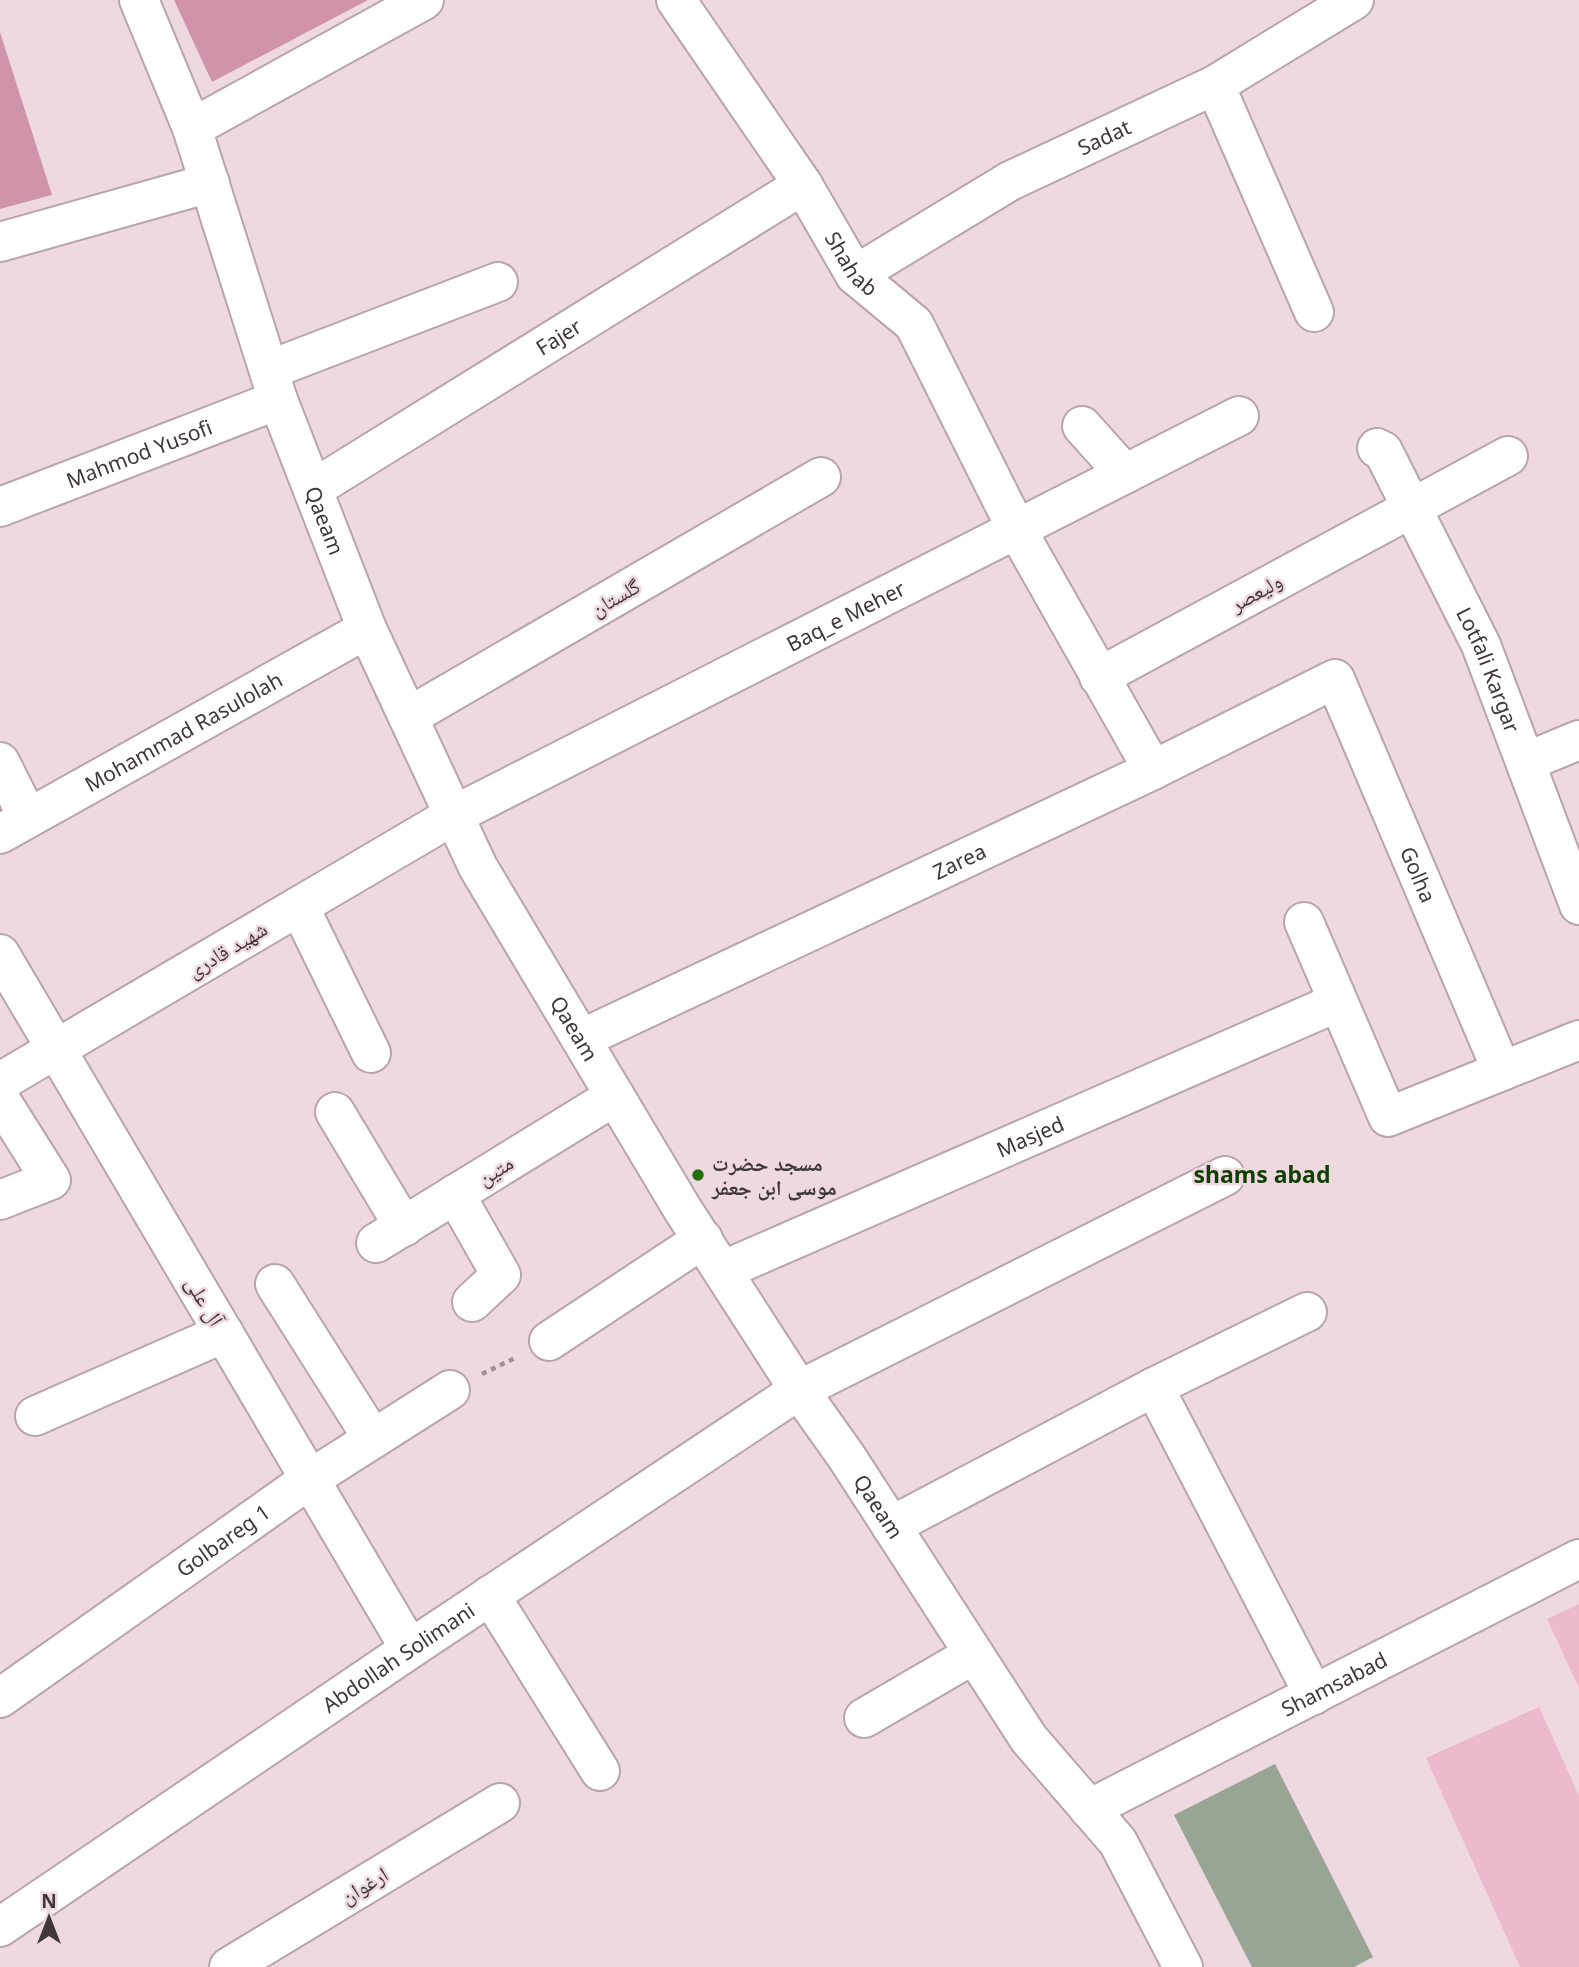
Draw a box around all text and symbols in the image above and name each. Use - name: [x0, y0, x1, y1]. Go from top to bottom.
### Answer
- street label: Sadat: [1073, 112, 1135, 161]
- street label: Shahab: [819, 226, 884, 302]
- street label: Fajer: [531, 312, 587, 361]
- street label: Mahmod Yusofi: [62, 413, 216, 494]
- street label: Qaeam: [299, 482, 351, 559]
- street label: ولیعصر: [1224, 566, 1287, 618]
- street label: گلستان: [585, 571, 645, 622]
- street label: Baq_e Meher: [782, 574, 910, 658]
- street label: Lotfali Kargar: [1450, 602, 1527, 737]
- street label: Mohammad Rasulolah: [80, 665, 287, 798]
- street label: Zarea: [928, 837, 990, 886]
- street label: Golha: [1394, 842, 1443, 907]
- street label: شهید قادری: [182, 914, 272, 984]
- street label: Qaeam: [544, 990, 605, 1066]
- street label: Masjed: [992, 1109, 1068, 1163]
- street label: متین: [472, 1148, 518, 1192]
- place label: مسجد حضرت موسی ابن جعفر: [711, 1149, 837, 1201]
- district label: shams abad: [1194, 1158, 1330, 1190]
- marker: مسجد حضرت موسی ابن جعفر: [690, 1167, 706, 1183]
- street label: آل علی: [179, 1271, 231, 1332]
- street label: Qaeam: [847, 1469, 910, 1544]
- street label: Golbareg 1: [171, 1498, 275, 1583]
- street label: Abdollah Solimani: [317, 1596, 480, 1719]
- street label: Shamsabad: [1276, 1645, 1392, 1723]
- street label: ارغوان: [335, 1860, 393, 1910]
- north arrow: [14, 1883, 84, 1953]
- text: N: [41, 1888, 57, 1914]

